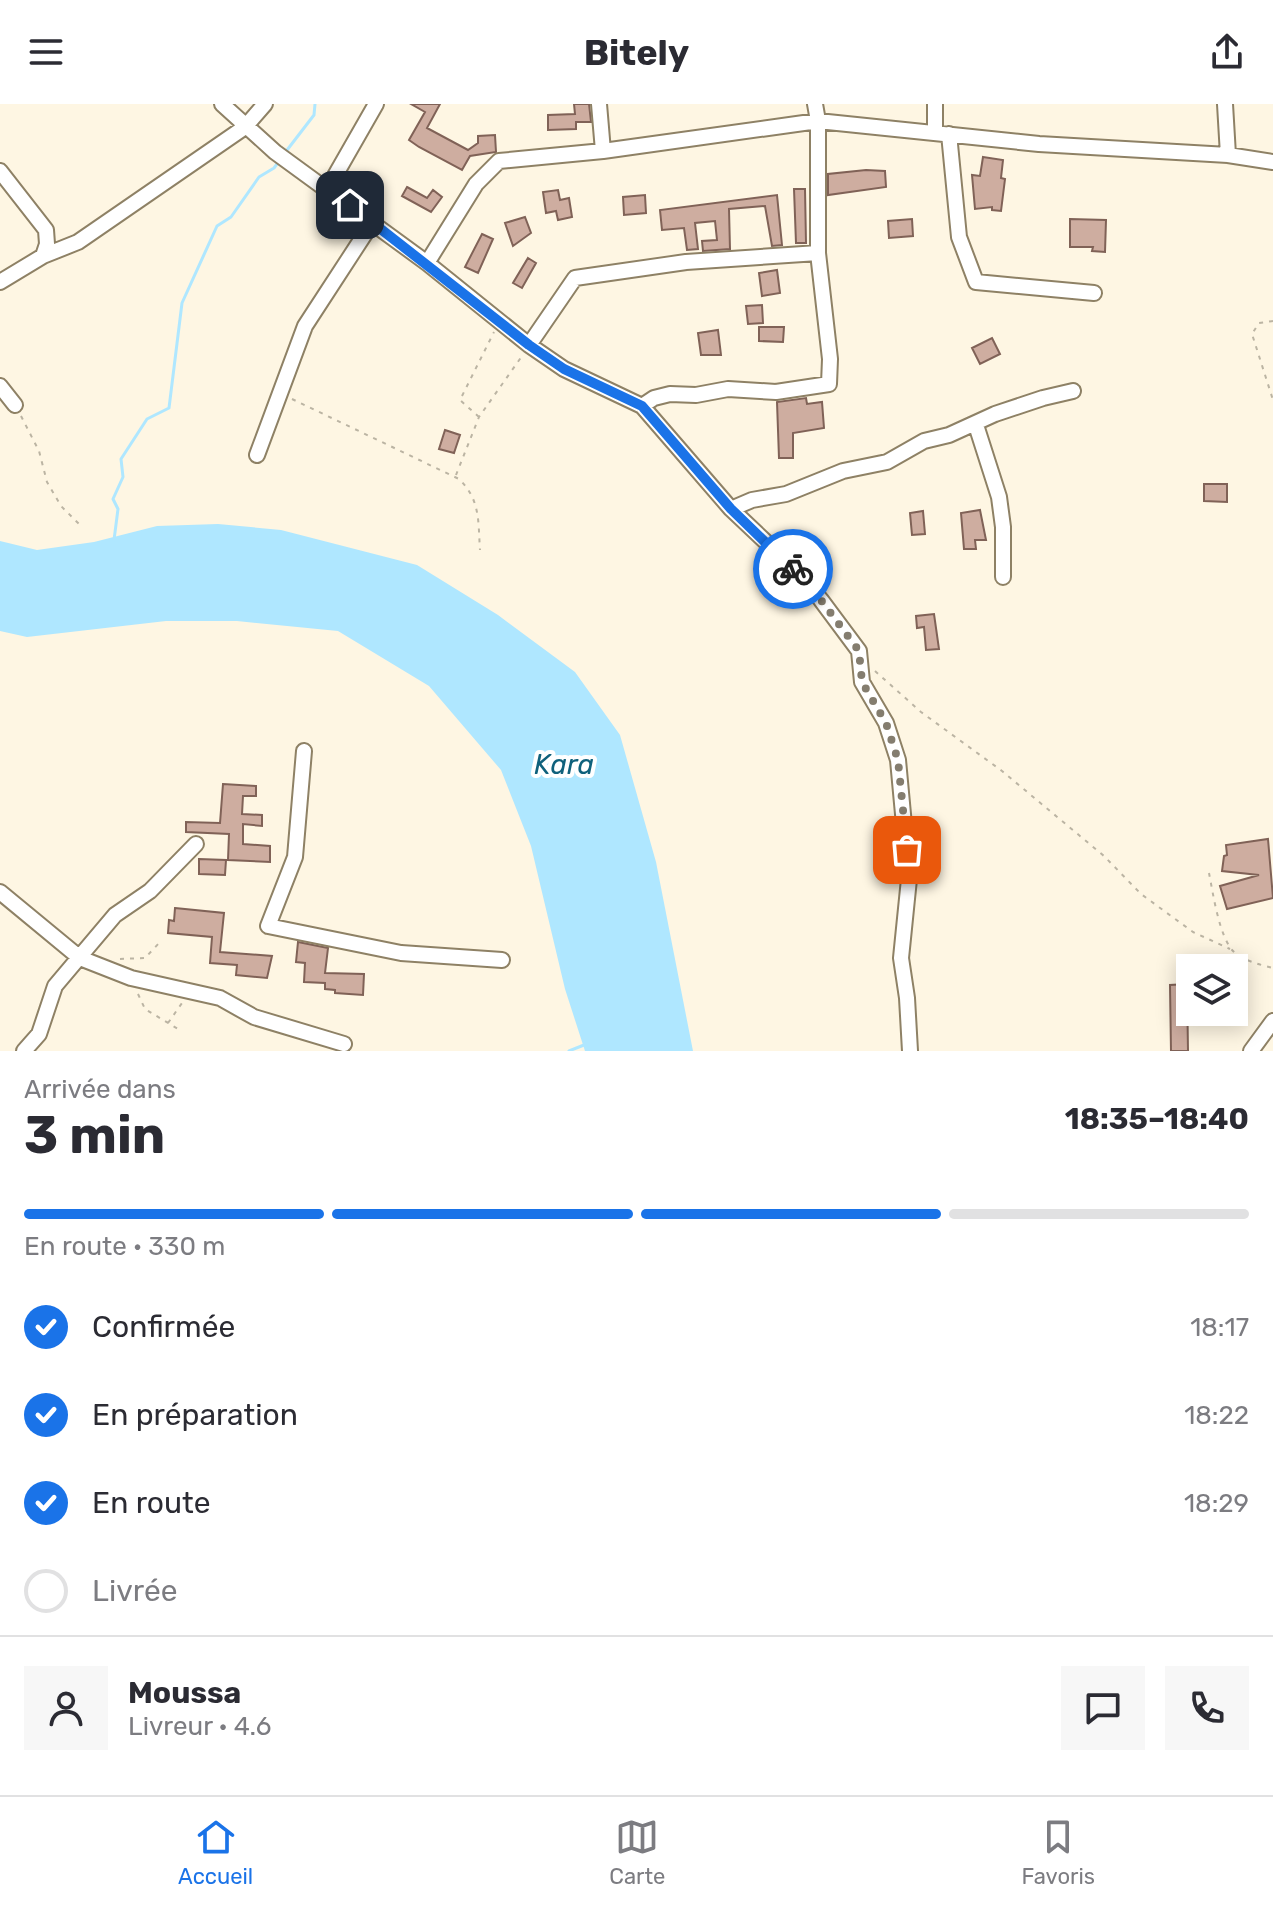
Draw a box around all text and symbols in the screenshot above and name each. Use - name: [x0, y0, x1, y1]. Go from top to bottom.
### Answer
- icon: menu: [24, 30, 68, 74]
- icon: share: [1205, 30, 1249, 74]
- text: Bitely: [584, 31, 689, 74]
- pin: [316, 171, 384, 239]
- icon: home: [328, 183, 372, 227]
- courier: [753, 529, 833, 609]
- icon: bike: [771, 547, 815, 591]
- water label: Kara: [534, 748, 594, 781]
- pin: [873, 816, 941, 884]
- icon: bag: [885, 828, 929, 872]
- map controls: [1176, 954, 1248, 1026]
- button: layers: [1176, 954, 1248, 1026]
- text: Arrivée dans: [24, 1074, 176, 1105]
- text: 18:35–18:40: [1065, 1101, 1249, 1137]
- text: 3 min: [24, 1104, 165, 1166]
- text: En route · 330 m: [24, 1231, 225, 1262]
- icon: check: [24, 1305, 68, 1349]
- text: Confirmée: [92, 1309, 235, 1345]
- text: 18:17: [1190, 1312, 1249, 1343]
- icon: check: [24, 1393, 68, 1437]
- text: En préparation: [92, 1397, 298, 1433]
- text: 18:22: [1184, 1400, 1249, 1431]
- icon: check: [24, 1481, 68, 1525]
- text: En route: [92, 1485, 211, 1521]
- text: 18:29: [1184, 1488, 1249, 1519]
- text: Livrée: [92, 1573, 177, 1609]
- button: person: [24, 1666, 108, 1750]
- button: chat: [1061, 1666, 1145, 1750]
- button: phone: [1165, 1666, 1249, 1750]
- text: Moussa: [128, 1675, 241, 1711]
- text: Livreur · 4.6: [128, 1711, 271, 1742]
- tab: Accueil: [178, 1815, 253, 1890]
- tab: Carte: [609, 1815, 665, 1890]
- tab: Favoris: [1021, 1815, 1095, 1890]

